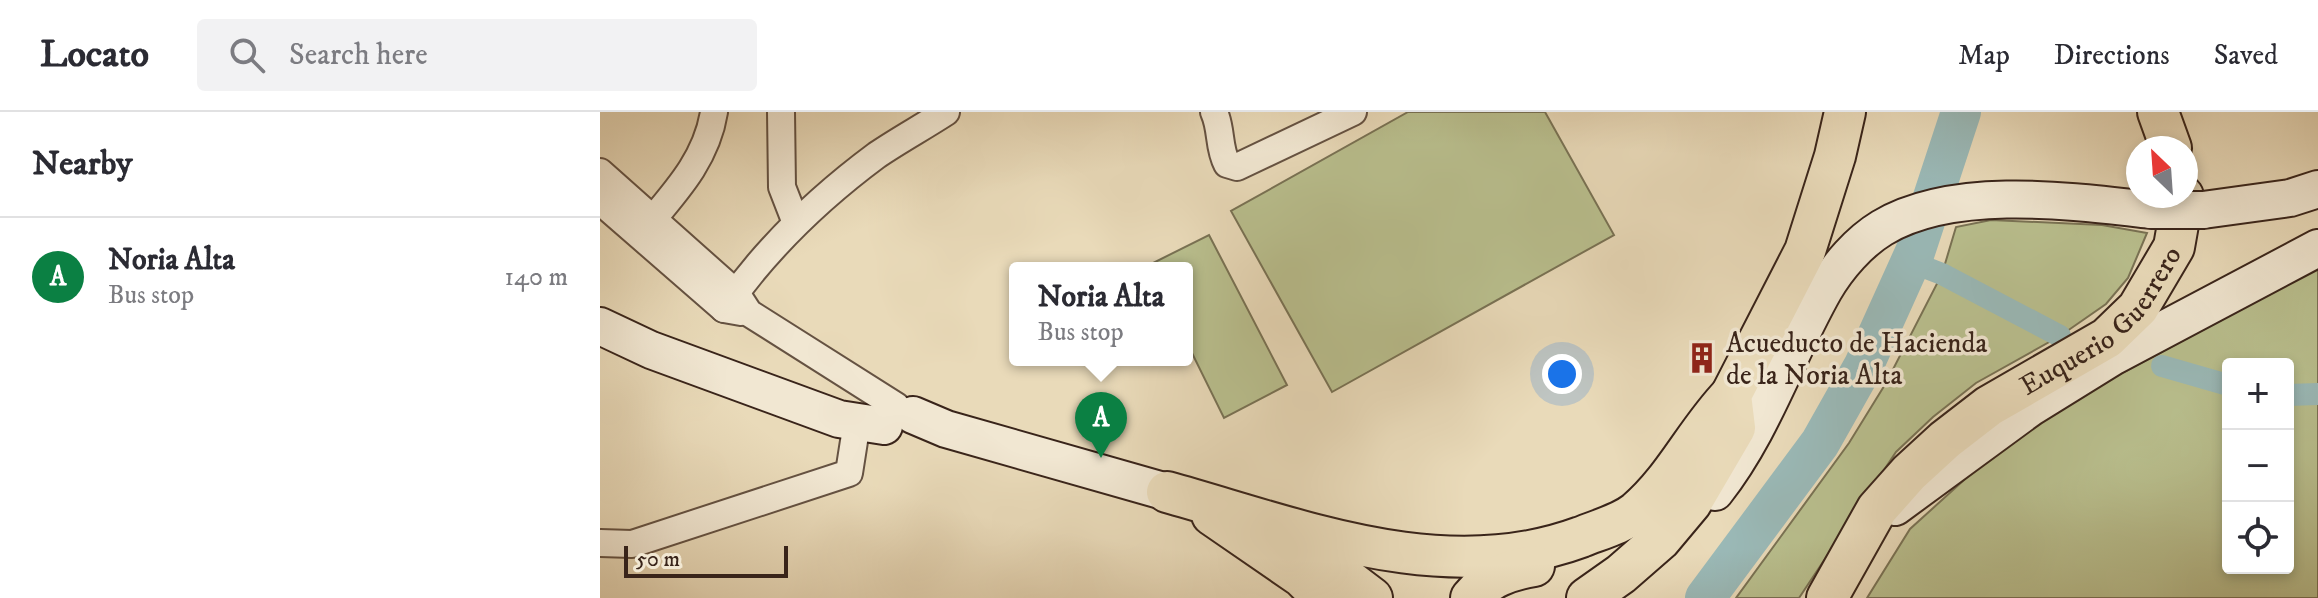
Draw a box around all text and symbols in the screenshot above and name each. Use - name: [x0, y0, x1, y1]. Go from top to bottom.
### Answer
- search box: [197, 19, 757, 91]
- text: Locato: [40, 31, 149, 79]
- icon: search: [225, 33, 269, 77]
- text: Search here: [289, 37, 428, 74]
- text: Map: [1958, 38, 2010, 73]
- text: Directions: [2054, 38, 2170, 73]
- text: Saved: [2214, 38, 2278, 73]
- north arrow: [2126, 136, 2198, 208]
- text: Nearby: [32, 143, 133, 185]
- street label: Euquerio Guerrero: [2014, 240, 2190, 404]
- text: Noria Alta: [108, 242, 235, 279]
- text: A: [50, 261, 66, 294]
- text: 140 m: [504, 261, 568, 294]
- popup: [1009, 262, 1193, 366]
- text: Bus stop: [108, 279, 194, 312]
- text: Noria Alta: [1038, 279, 1164, 316]
- text: Bus stop: [1038, 316, 1124, 349]
- place label: Acueducto de Hacienda de la Noria Alta: [1726, 326, 1988, 393]
- building icon: Acueducto de Hacienda de la Noria Alta: [1685, 341, 1719, 375]
- your location: [1542, 354, 1582, 394]
- map controls: [2222, 358, 2294, 574]
- button: +: [2222, 358, 2294, 430]
- pin: A: [1075, 392, 1127, 458]
- button: −: [2222, 430, 2294, 502]
- button: locate: [2222, 502, 2294, 574]
- scale bar: [624, 542, 788, 578]
- text: 50 m: [636, 546, 680, 573]

